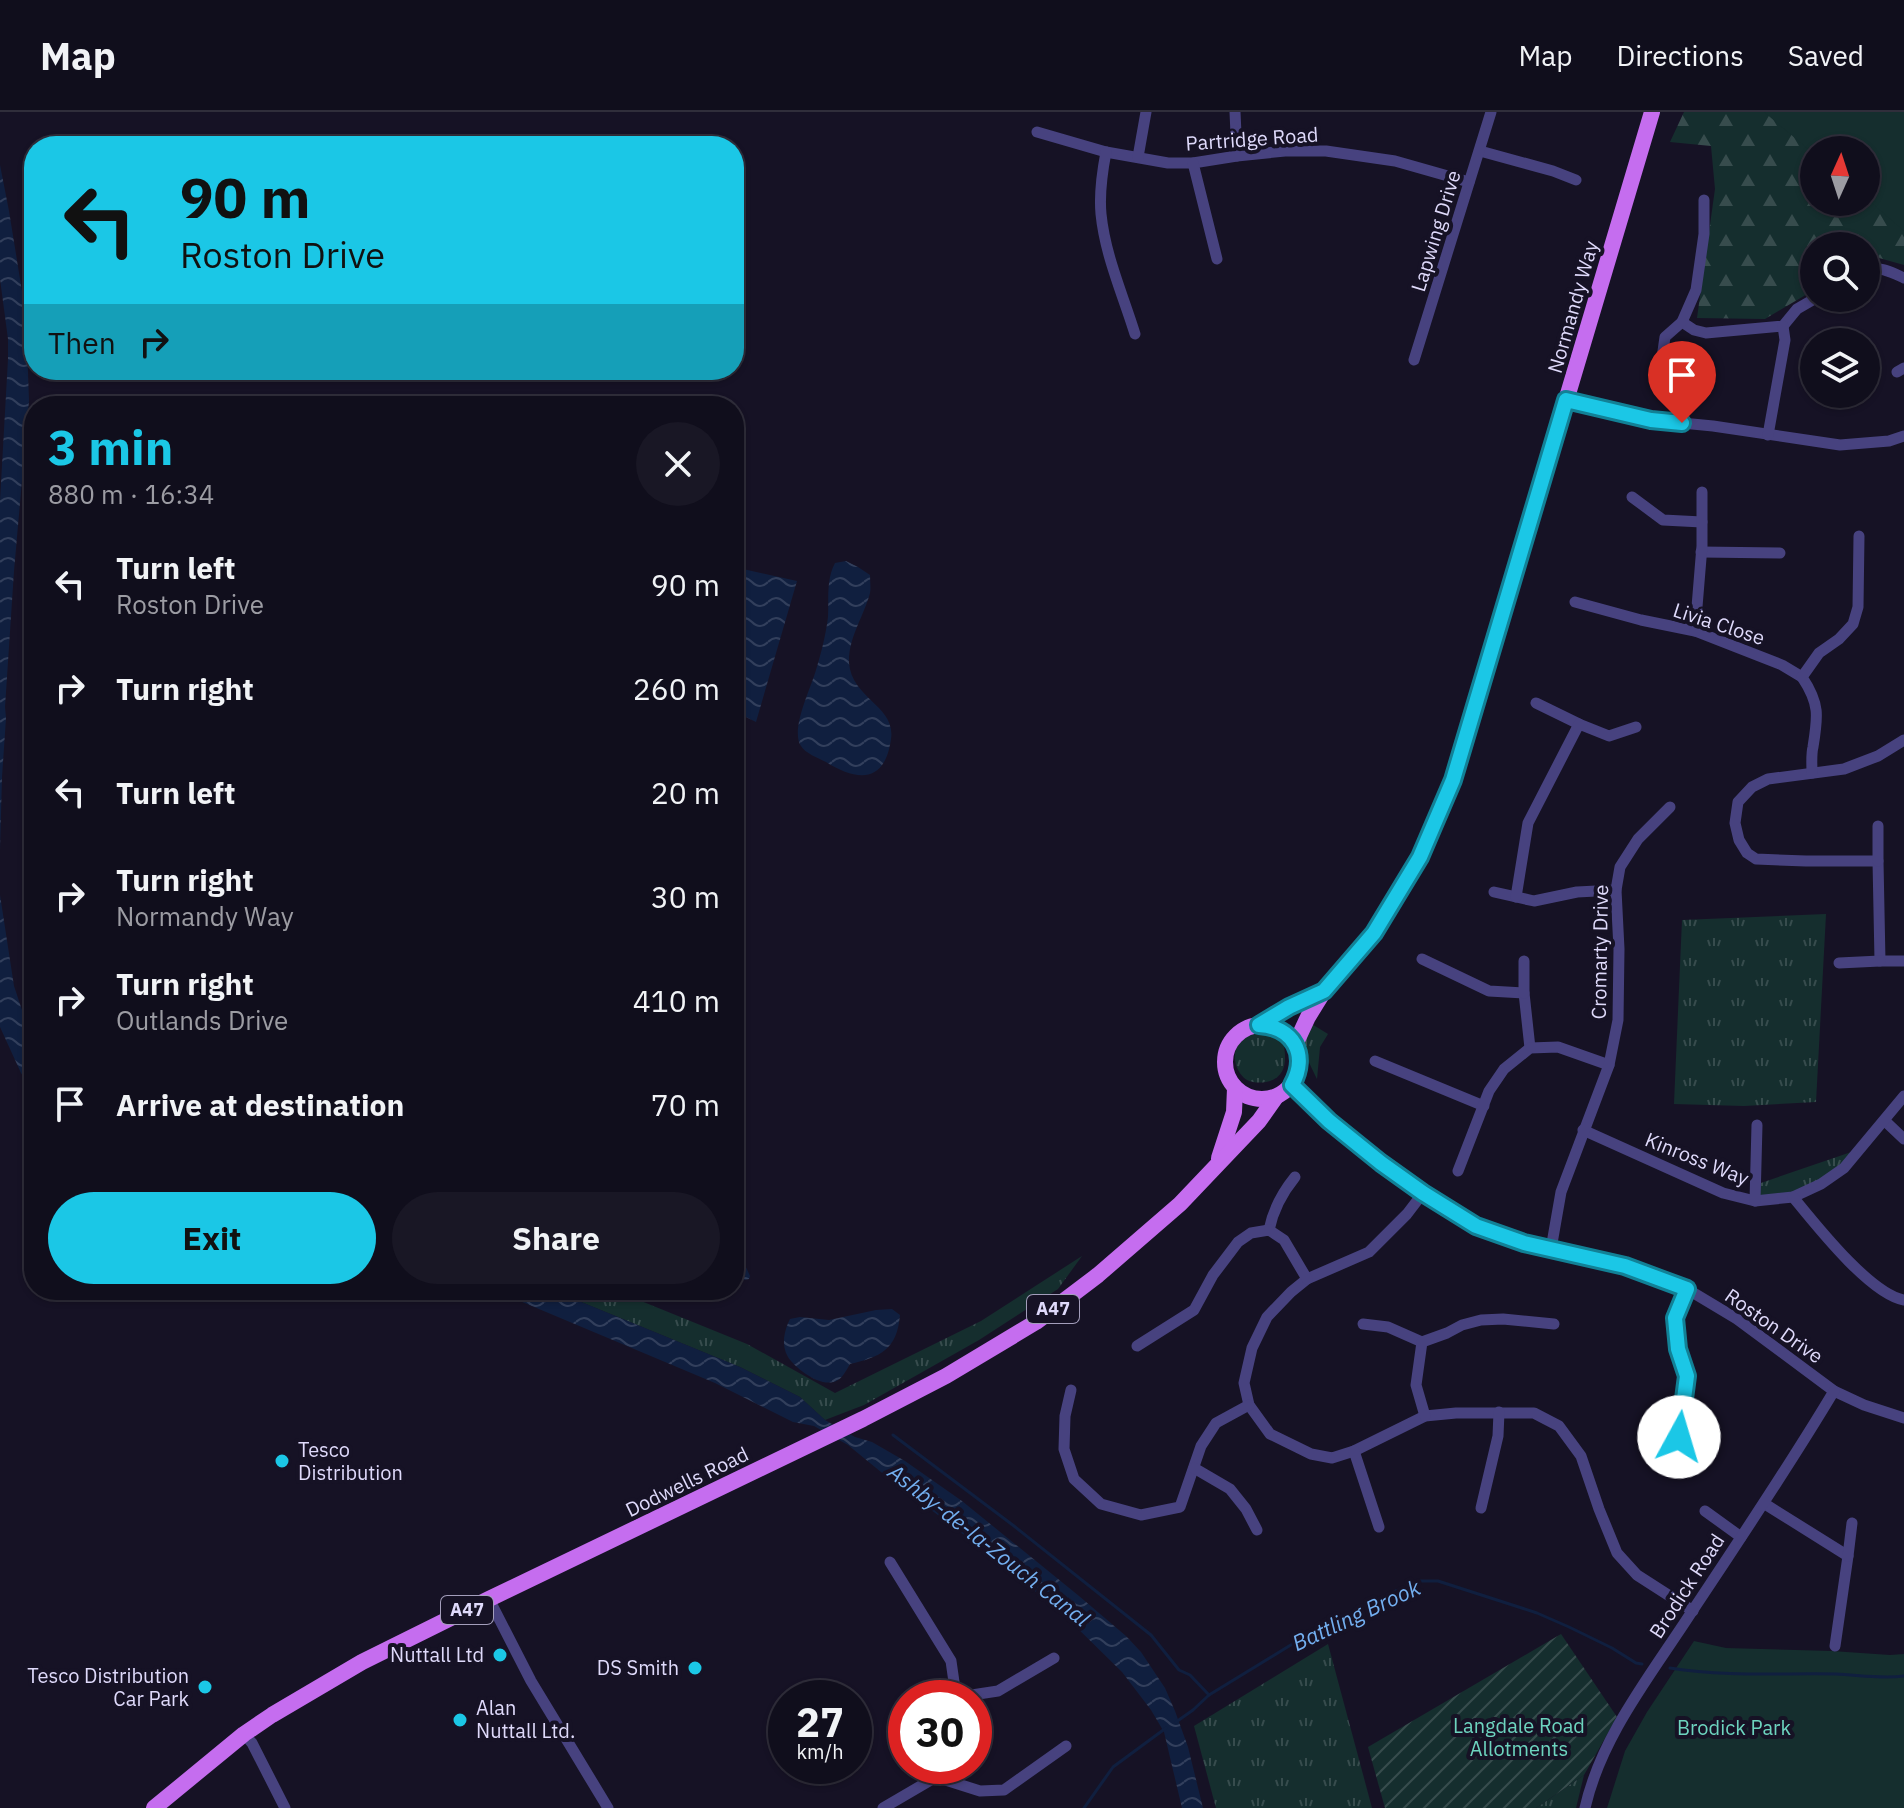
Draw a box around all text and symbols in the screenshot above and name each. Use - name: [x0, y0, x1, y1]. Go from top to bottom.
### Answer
- text: Map: [40, 31, 116, 80]
- text: Map: [1518, 37, 1572, 74]
- text: Directions: [1616, 37, 1744, 74]
- text: Saved: [1788, 37, 1864, 74]
- street label: Partridge Road: [1185, 120, 1319, 157]
- north arrow: [1800, 136, 1880, 216]
- map controls: [1800, 136, 1880, 408]
- text: 90 m: [180, 161, 310, 233]
- street label: Lapwing Drive: [1404, 167, 1467, 295]
- icon: left: [48, 168, 152, 272]
- text: Roston Drive: [180, 231, 385, 278]
- button: search: [1800, 232, 1880, 312]
- street label: Normandy Way: [1541, 237, 1604, 376]
- icon: right: [132, 320, 176, 364]
- text: Then: [48, 323, 116, 362]
- button: layers: [1800, 328, 1880, 408]
- pin: [1648, 341, 1716, 423]
- icon: arrive: [1660, 353, 1704, 397]
- text: 3 min: [48, 416, 173, 478]
- button: close: [636, 422, 720, 506]
- text: 880 m · 16:34: [48, 477, 214, 511]
- text: Turn left: [116, 548, 235, 587]
- icon: left: [48, 562, 92, 606]
- text: 90 m: [651, 565, 720, 604]
- text: Roston Drive: [116, 587, 264, 621]
- street label: Livia Close: [1670, 596, 1769, 651]
- icon: right: [48, 666, 92, 710]
- text: Turn right: [116, 669, 254, 708]
- text: 260 m: [633, 669, 720, 708]
- icon: left: [48, 770, 92, 814]
- text: Turn left: [116, 773, 235, 812]
- text: 20 m: [651, 773, 720, 812]
- text: Turn right: [116, 860, 254, 899]
- icon: right: [48, 874, 92, 918]
- text: 30 m: [651, 877, 720, 916]
- street label: Cromarty Drive: [1585, 884, 1614, 1019]
- text: Normandy Way: [116, 899, 294, 933]
- text: Turn right: [116, 964, 254, 1003]
- icon: right: [48, 978, 92, 1022]
- text: 410 m: [633, 981, 720, 1020]
- text: Outlands Drive: [116, 1003, 288, 1037]
- icon: arrive: [48, 1082, 92, 1126]
- text: Arrive at destination: [116, 1085, 404, 1124]
- text: 70 m: [651, 1085, 720, 1124]
- street label: Kinross Way: [1641, 1125, 1753, 1192]
- button: Exit: [48, 1192, 376, 1284]
- button: Share: [392, 1192, 720, 1284]
- street label: Roston Drive: [1720, 1282, 1829, 1369]
- road number: A47: [1027, 1295, 1079, 1323]
- position arrow: [1637, 1395, 1721, 1479]
- place label: Tesco Distribution: [298, 1436, 403, 1486]
- street label: Dodwells Road: [621, 1440, 753, 1523]
- marker: Tesco Distribution: [273, 1452, 291, 1470]
- water label: Ashby-de-la-Zouch Canal: [882, 1456, 1096, 1633]
- street label: Brodick Road: [1643, 1528, 1730, 1643]
- water label: Battling Brook: [1287, 1572, 1425, 1657]
- road number: A47: [441, 1596, 493, 1624]
- place label: Nuttall Ltd: [390, 1641, 484, 1668]
- marker: Nuttall Ltd: [491, 1646, 509, 1664]
- place label: DS Smith: [597, 1654, 679, 1681]
- marker: DS Smith: [686, 1659, 704, 1677]
- place label: Tesco Distribution Car Park: [27, 1662, 189, 1712]
- marker: Tesco Distribution Car Park: [196, 1678, 214, 1696]
- speed limit sign: 30: [888, 1680, 992, 1784]
- place label: Alan Nuttall Ltd.: [476, 1694, 575, 1744]
- text: 27: [796, 1696, 844, 1748]
- marker: Alan Nuttall Ltd.: [451, 1711, 469, 1729]
- park label: Langdale Road Allotments: [1453, 1712, 1585, 1762]
- park label: Brodick Park: [1677, 1714, 1791, 1741]
- text: km/h: [796, 1738, 844, 1765]

